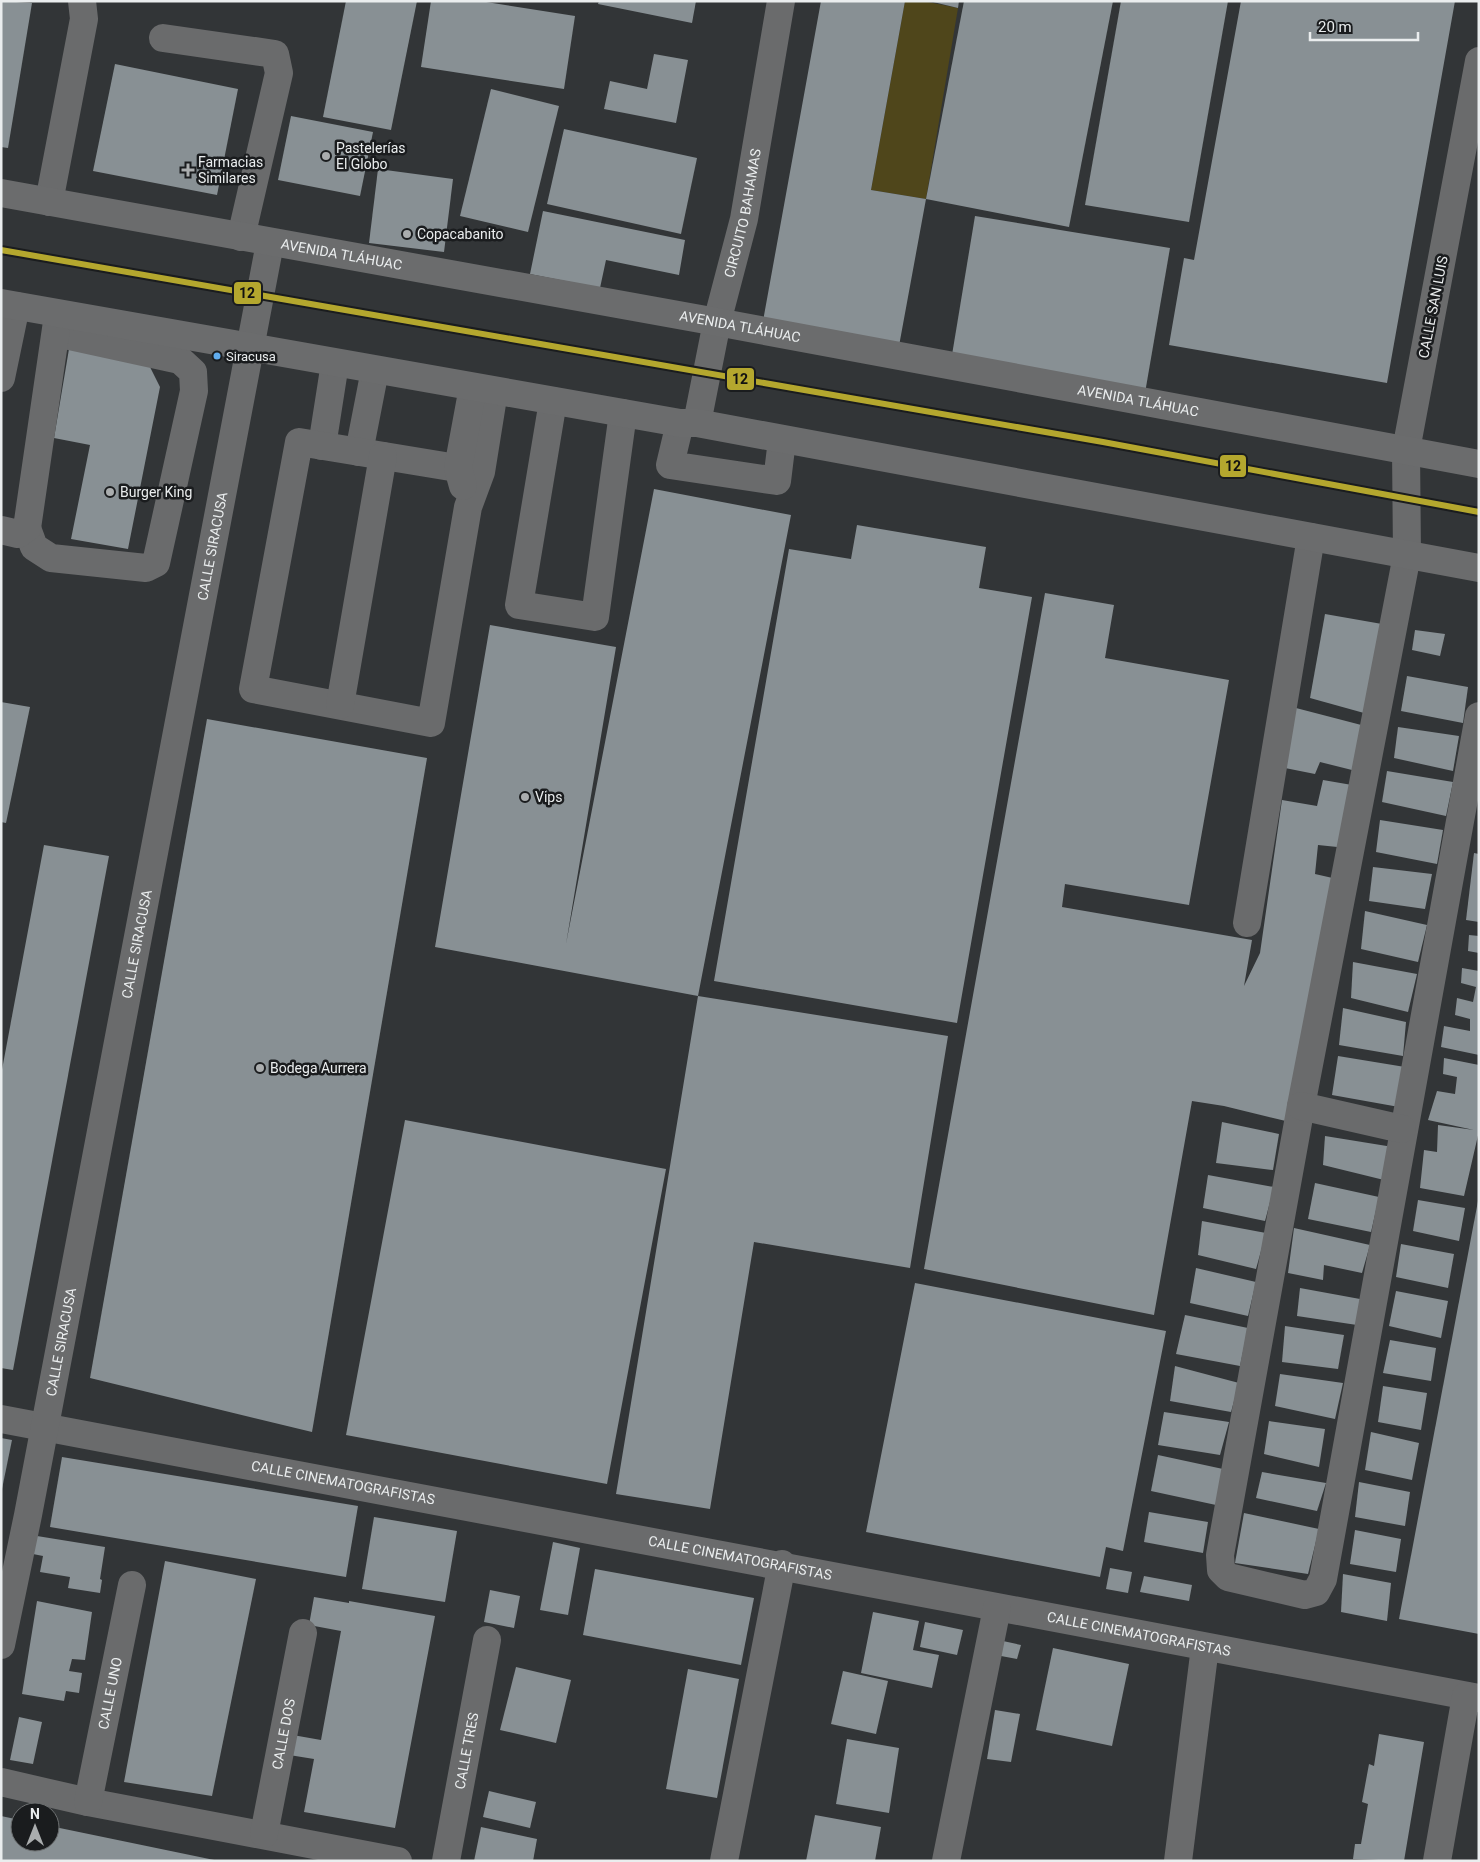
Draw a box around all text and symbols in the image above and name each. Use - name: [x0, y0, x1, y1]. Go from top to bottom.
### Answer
- scale bar: [1310, 10, 1418, 42]
- text: 20 m: [1318, 18, 1352, 36]
- place label: Pastelerías El Globo: [336, 140, 405, 172]
- street label: CIRCUITO BAHAMAS: [721, 147, 764, 279]
- marker: Pastelerías El Globo: [320, 150, 332, 162]
- place label: Farmacias Similares: [198, 154, 263, 186]
- marker: Farmacias Similares: [182, 164, 194, 176]
- place label: Copacabanito: [417, 226, 504, 242]
- marker: Copacabanito: [401, 228, 413, 240]
- street label: AVENIDA TLÁHUAC: [280, 236, 403, 273]
- street label: CALLE SAN LUIS: [1415, 254, 1451, 360]
- line badge: 12: [233, 281, 262, 305]
- text: 12: [239, 285, 255, 301]
- street label: AVENIDA TLÁHUAC: [678, 307, 802, 345]
- place label: Siracusa: [226, 349, 276, 364]
- marker: Siracusa: [212, 351, 222, 361]
- line badge: 12: [726, 367, 755, 391]
- text: 12: [732, 371, 748, 387]
- street label: AVENIDA TLÁHUAC: [1076, 381, 1200, 420]
- line badge: 12: [1219, 454, 1247, 478]
- text: 12: [1225, 458, 1241, 474]
- place label: Burger King: [120, 484, 192, 500]
- marker: Burger King: [104, 486, 116, 498]
- street label: CALLE SIRACUSA: [194, 490, 230, 602]
- place label: Vips: [535, 789, 562, 805]
- marker: Vips: [519, 791, 531, 803]
- street label: CALLE SIRACUSA: [118, 888, 155, 1000]
- place label: Bodega Aurrera: [270, 1060, 367, 1076]
- marker: Bodega Aurrera: [254, 1062, 266, 1074]
- street label: CALLE SIRACUSA: [43, 1286, 79, 1398]
- street label: CALLE CINEMATOGRAFISTAS: [250, 1457, 436, 1508]
- street label: CALLE CINEMATOGRAFISTAS: [647, 1532, 833, 1583]
- street label: CALLE CINEMATOGRAFISTAS: [1046, 1609, 1232, 1659]
- street label: CALLE UNO: [95, 1656, 125, 1731]
- street label: CALLE DOS: [269, 1697, 298, 1771]
- street label: CALLE TRES: [451, 1711, 481, 1791]
- north arrow: [10, 1802, 60, 1852]
- text: N: [30, 1806, 40, 1822]

